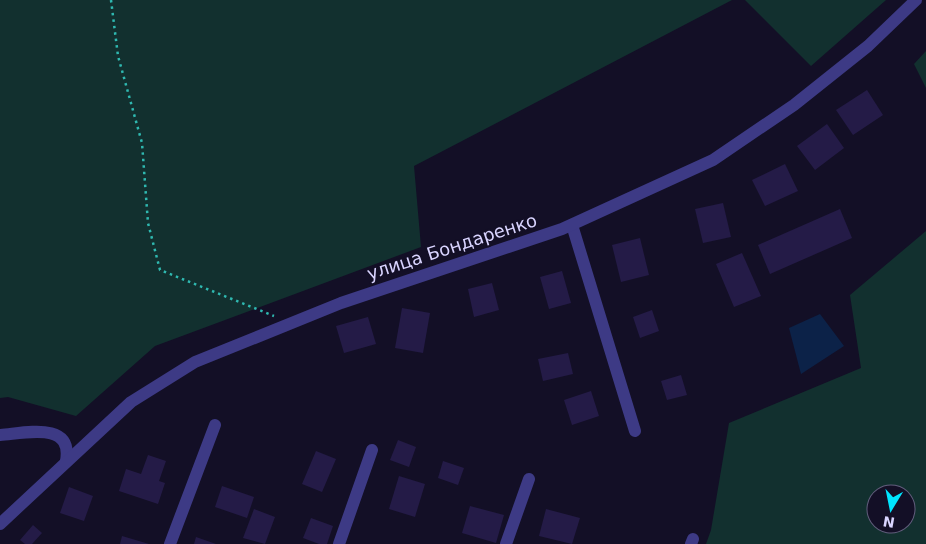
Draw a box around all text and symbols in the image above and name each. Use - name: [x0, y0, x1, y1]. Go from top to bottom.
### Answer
- street label: улица Бондаренко: [364, 209, 540, 284]
- north arrow: [866, 484, 916, 534]
- text: N: [882, 513, 896, 531]

